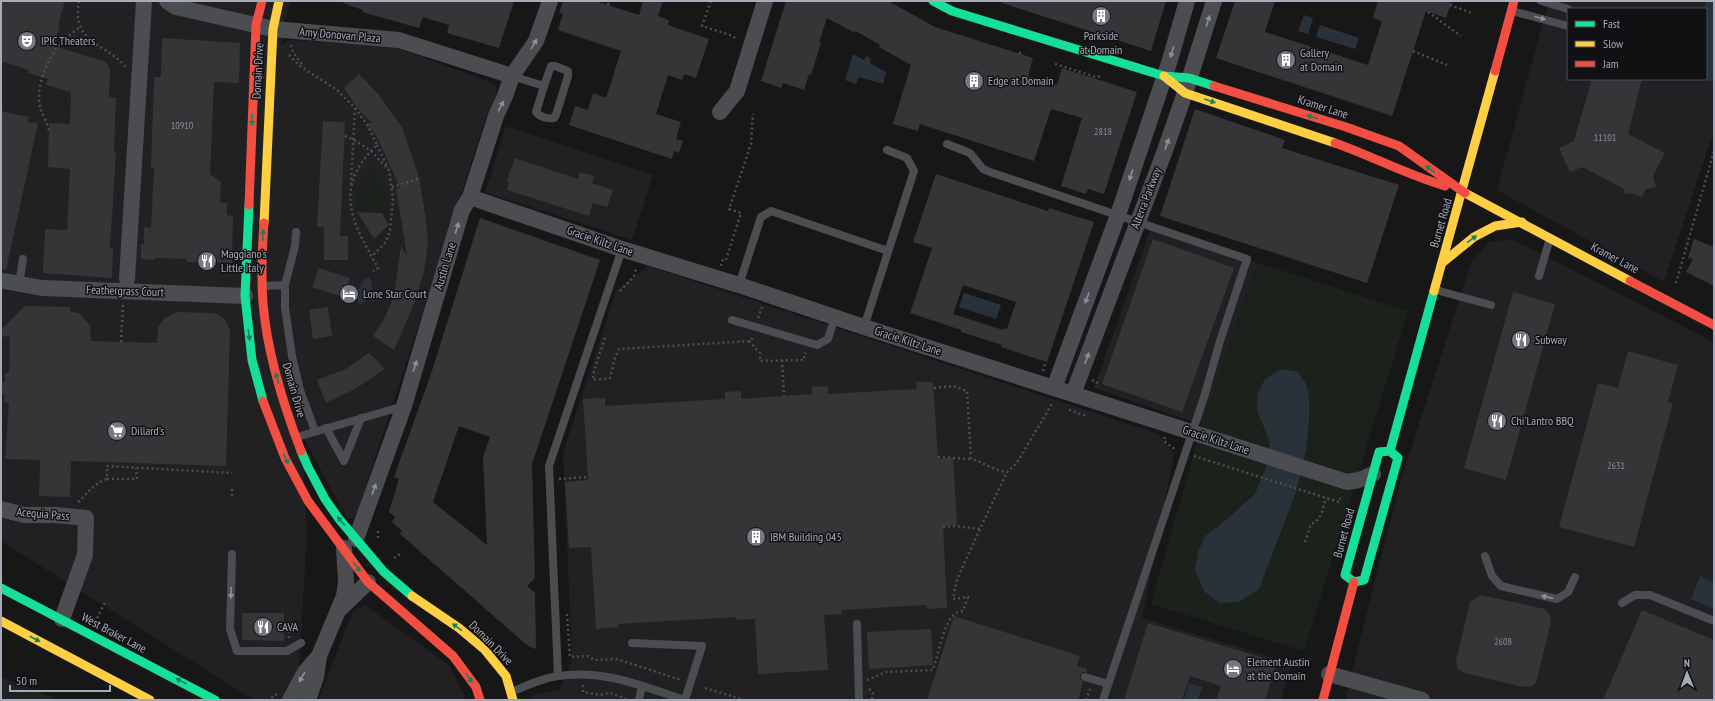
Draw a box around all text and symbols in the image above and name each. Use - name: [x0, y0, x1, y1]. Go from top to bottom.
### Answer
- building icon: Parkside at Domain: [1090, 5, 1112, 27]
- legend: [1567, 8, 1707, 80]
- one-way arrow: [1205, 14, 1211, 26]
- one-way arrow: [1534, 15, 1546, 21]
- text: Fast: [1603, 16, 1621, 31]
- street label: Amy Donovan Plaza: [299, 23, 381, 46]
- place label: Parkside at Domain: [1080, 28, 1122, 57]
- theatre icon: IPIC Theaters: [16, 30, 38, 52]
- place label: IPIC Theaters: [41, 33, 95, 48]
- text: Slow: [1603, 36, 1624, 51]
- one-way arrow: [530, 38, 537, 50]
- street label: Domain Drive: [249, 42, 266, 99]
- place label: Gallery at Domain: [1300, 45, 1343, 74]
- one-way arrow: [1169, 46, 1175, 58]
- building icon: Gallery at Domain: [1275, 49, 1297, 71]
- text: Jam: [1602, 56, 1619, 71]
- building icon: Edge at Domain: [963, 70, 985, 92]
- place label: Edge at Domain: [988, 73, 1054, 88]
- street label: Kramer Lane: [1296, 91, 1350, 122]
- one-way arrow: [1204, 99, 1216, 105]
- one-way arrow: [497, 100, 504, 112]
- one-way arrow: [1306, 113, 1318, 119]
- one-way arrow: [248, 114, 255, 126]
- house number: 10910: [171, 119, 194, 132]
- house number: 2818: [1094, 125, 1112, 138]
- house number: 11101: [1594, 131, 1616, 144]
- one-way arrow: [1164, 138, 1170, 150]
- street label: Alterra Parkway: [1127, 164, 1164, 231]
- one-way arrow: [1425, 164, 1436, 173]
- one-way arrow: [1128, 170, 1134, 182]
- street label: Burnet Road: [1426, 196, 1455, 249]
- one-way arrow: [454, 221, 460, 233]
- street label: Gracie Kiltz Lane: [565, 222, 635, 259]
- one-way arrow: [260, 228, 266, 241]
- one-way arrow: [1467, 235, 1478, 243]
- street label: Kramer Lane: [1589, 239, 1642, 276]
- street label: Austin Lane: [430, 240, 459, 291]
- place label: Maggiano's Little Italy: [221, 246, 267, 275]
- restaurant icon: Maggiano's Little Italy: [196, 250, 218, 272]
- street label: Feathergrass Court: [86, 282, 165, 299]
- hotel icon: Lone Star Court: [338, 283, 360, 305]
- place label: Lone Star Court: [363, 286, 428, 301]
- one-way arrow: [1084, 292, 1090, 304]
- street label: Gracie Kiltz Lane: [873, 323, 944, 358]
- one-way arrow: [246, 329, 252, 341]
- restaurant icon: Subway: [1510, 329, 1532, 351]
- place label: Subway: [1535, 332, 1567, 347]
- one-way arrow: [1084, 351, 1090, 363]
- one-way arrow: [412, 359, 418, 371]
- street label: Domain Drive: [280, 361, 309, 419]
- one-way arrow: [274, 372, 280, 384]
- restaurant icon: Chi'Lantro BBQ: [1486, 410, 1508, 432]
- place label: Chi'Lantro BBQ: [1511, 413, 1574, 428]
- supermarket icon: Dillard's: [106, 420, 128, 442]
- street label: Gracie Kiltz Lane: [1181, 422, 1252, 457]
- place label: Dillard's: [131, 423, 164, 438]
- one-way arrow: [283, 453, 289, 464]
- house number: 2631: [1607, 459, 1625, 472]
- one-way arrow: [371, 483, 377, 495]
- street label: Acequia Pass: [16, 504, 70, 523]
- street label: Burnet Road: [1330, 506, 1357, 559]
- one-way arrow: [337, 516, 345, 526]
- building icon: IBM Building 045: [745, 526, 767, 548]
- place label: IBM Building 045: [770, 529, 842, 544]
- one-way arrow: [353, 562, 361, 572]
- one-way arrow: [228, 587, 234, 600]
- one-way arrow: [1541, 593, 1553, 599]
- street label: West Braker Lane: [79, 609, 149, 656]
- restaurant icon: CAVA: [252, 616, 274, 638]
- street label: Domain Drive: [466, 617, 517, 668]
- place label: CAVA: [277, 619, 298, 634]
- one-way arrow: [452, 623, 462, 631]
- house number: 2608: [1494, 635, 1512, 648]
- one-way arrow: [30, 636, 41, 643]
- north arrow: [1667, 653, 1707, 693]
- place label: Element Austin at the Domain: [1247, 654, 1310, 683]
- text: N: [1684, 656, 1690, 670]
- hotel icon: Element Austin at the Domain: [1222, 658, 1244, 680]
- scale bar: [10, 667, 110, 693]
- one-way arrow: [299, 671, 306, 683]
- one-way arrow: [465, 672, 473, 683]
- text: 50 m: [16, 673, 37, 688]
- one-way arrow: [175, 678, 187, 685]

